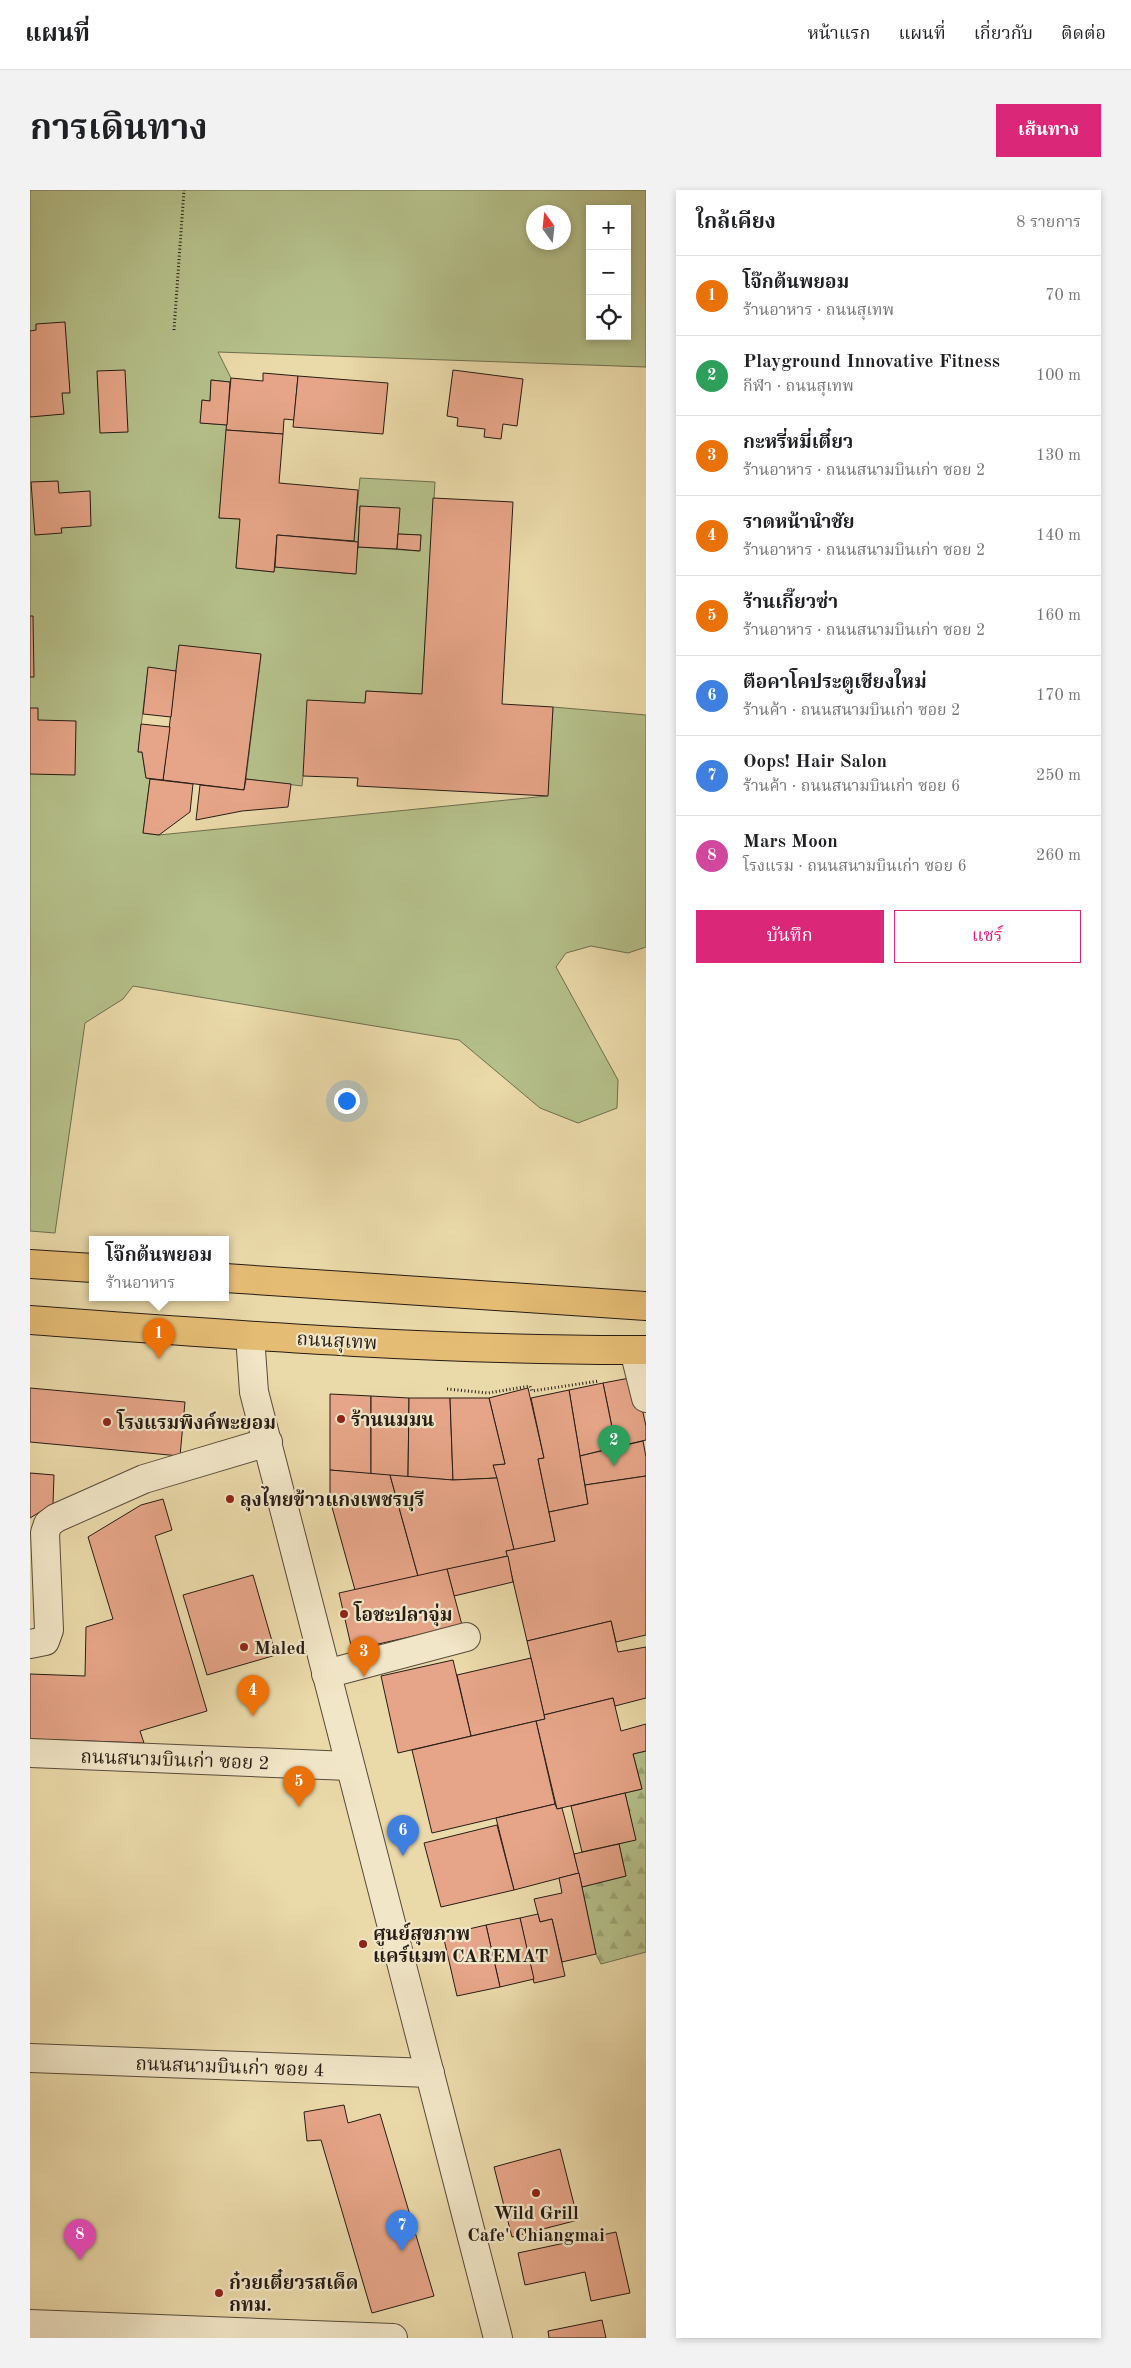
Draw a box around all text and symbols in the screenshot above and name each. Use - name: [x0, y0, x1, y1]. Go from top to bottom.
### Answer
- text: แผนที่: [25, 23, 90, 47]
- text: หน้าแรก: [807, 25, 870, 43]
- text: แผนที่: [898, 25, 946, 43]
- text: เกี่ยวกับ: [974, 25, 1033, 43]
- text: ติดต่อ: [1061, 25, 1106, 43]
- button: เส้นทาง: [996, 104, 1101, 157]
- text: การเดินทาง: [30, 112, 208, 147]
- north arrow: [526, 205, 571, 250]
- map controls: [586, 205, 631, 340]
- button: +: [586, 205, 631, 250]
- text: ใกล้เคียง: [696, 212, 776, 233]
- text: 8 รายการ: [1016, 215, 1081, 231]
- button: −: [586, 250, 631, 295]
- text: โจ๊กต้นพยอม: [743, 274, 849, 293]
- text: 1: [707, 288, 717, 304]
- text: 70 m: [1045, 288, 1081, 304]
- button: locate: [586, 295, 631, 340]
- text: ร้านอาหาร · ถนนสุเทพ: [743, 303, 894, 319]
- text: Playground Innovative Fitness: [743, 353, 1000, 372]
- text: 2: [707, 368, 717, 384]
- text: 100 m: [1036, 368, 1081, 384]
- text: กีฬา · ถนนสุเทพ: [743, 379, 854, 395]
- text: กะหรี่หมี่เตี๋ยว: [743, 434, 853, 453]
- text: 3: [707, 448, 717, 464]
- text: 130 m: [1036, 448, 1081, 464]
- text: ร้านอาหาร · ถนนสนามบินเก่า ซอย 2: [743, 463, 985, 479]
- text: ราดหน้านำชัย: [743, 514, 855, 533]
- text: 4: [707, 528, 717, 544]
- text: 140 m: [1036, 528, 1081, 544]
- text: ร้านอาหาร · ถนนสนามบินเก่า ซอย 2: [743, 543, 985, 559]
- text: ร้านเกี๊ยวซ่า: [743, 594, 838, 613]
- text: 5: [707, 608, 717, 624]
- text: 160 m: [1036, 608, 1081, 624]
- text: ร้านอาหาร · ถนนสนามบินเก่า ซอย 2: [743, 623, 985, 639]
- text: ตือคาโคประตูเชียงใหม่: [743, 674, 927, 693]
- text: 6: [707, 688, 717, 704]
- text: 170 m: [1036, 688, 1081, 704]
- text: ร้านค้า · ถนนสนามบินเก่า ซอย 2: [743, 703, 960, 719]
- text: Oops! Hair Salon: [743, 753, 887, 772]
- text: 7: [707, 768, 717, 784]
- text: 250 m: [1036, 768, 1081, 784]
- text: ร้านค้า · ถนนสนามบินเก่า ซอย 6: [743, 779, 960, 795]
- text: Mars Moon: [743, 833, 838, 852]
- text: 8: [707, 848, 717, 864]
- text: 260 m: [1036, 848, 1081, 864]
- text: โรงแรม · ถนนสนามบินเก่า ซอย 6: [743, 859, 967, 875]
- button: บันทึก: [696, 910, 884, 963]
- button: แชร์: [894, 910, 1081, 963]
- your location: [334, 1088, 360, 1114]
- popup: [89, 1236, 229, 1301]
- text: โจ๊กต้นพยอม: [106, 1247, 212, 1266]
- text: ร้านอาหาร: [106, 1276, 175, 1292]
- pin: 1: [143, 1318, 175, 1359]
- street label: ถนนสุเทพ: [296, 1331, 378, 1355]
- place label: โรงแรมพิงค์พะยอม: [116, 1409, 276, 1434]
- place label: ร้านนมมน: [351, 1409, 434, 1431]
- marker: ร้านนมมน: [335, 1413, 347, 1425]
- marker: โรงแรมพิงค์พะยอม: [101, 1416, 113, 1428]
- pin: 2: [598, 1425, 630, 1466]
- place label: ลุงไทยข้าวแกงเพชรบุรี: [240, 1486, 424, 1512]
- marker: ลุงไทยข้าวแกงเพชรบุรี: [224, 1493, 236, 1505]
- place label: โอชะปลาจุ่ม: [353, 1601, 453, 1627]
- marker: โอชะปลาจุ่ม: [338, 1608, 350, 1620]
- pin: 3: [348, 1636, 380, 1677]
- place label: Maled: [254, 1640, 306, 1659]
- marker: Maled: [238, 1641, 250, 1653]
- pin: 4: [237, 1675, 269, 1716]
- street label: ถนนสนามบินเก่า ซอย 2: [80, 1746, 270, 1774]
- pin: 5: [283, 1766, 315, 1807]
- pin: 6: [387, 1815, 419, 1856]
- place label: ศูนย์สุขภาพ แคร์แมท CAREMAT: [373, 1922, 548, 1967]
- marker: ศูนย์สุขภาพ แคร์แมท CAREMAT: [357, 1938, 369, 1950]
- street label: ถนนสนามบินเก่า ซอย 4: [135, 2053, 325, 2081]
- marker: Wild Grill Cafe' Chiangmai: [530, 2187, 542, 2199]
- place label: Wild Grill Cafe' Chiangmai: [467, 2205, 605, 2246]
- pin: 7: [386, 2210, 418, 2251]
- pin: 8: [64, 2219, 96, 2260]
- place label: ก๋วยเตี๋ยวรสเด็ด กทม.: [229, 2268, 358, 2316]
- marker: ก๋วยเตี๋ยวรสเด็ด กทม.: [213, 2287, 225, 2299]

